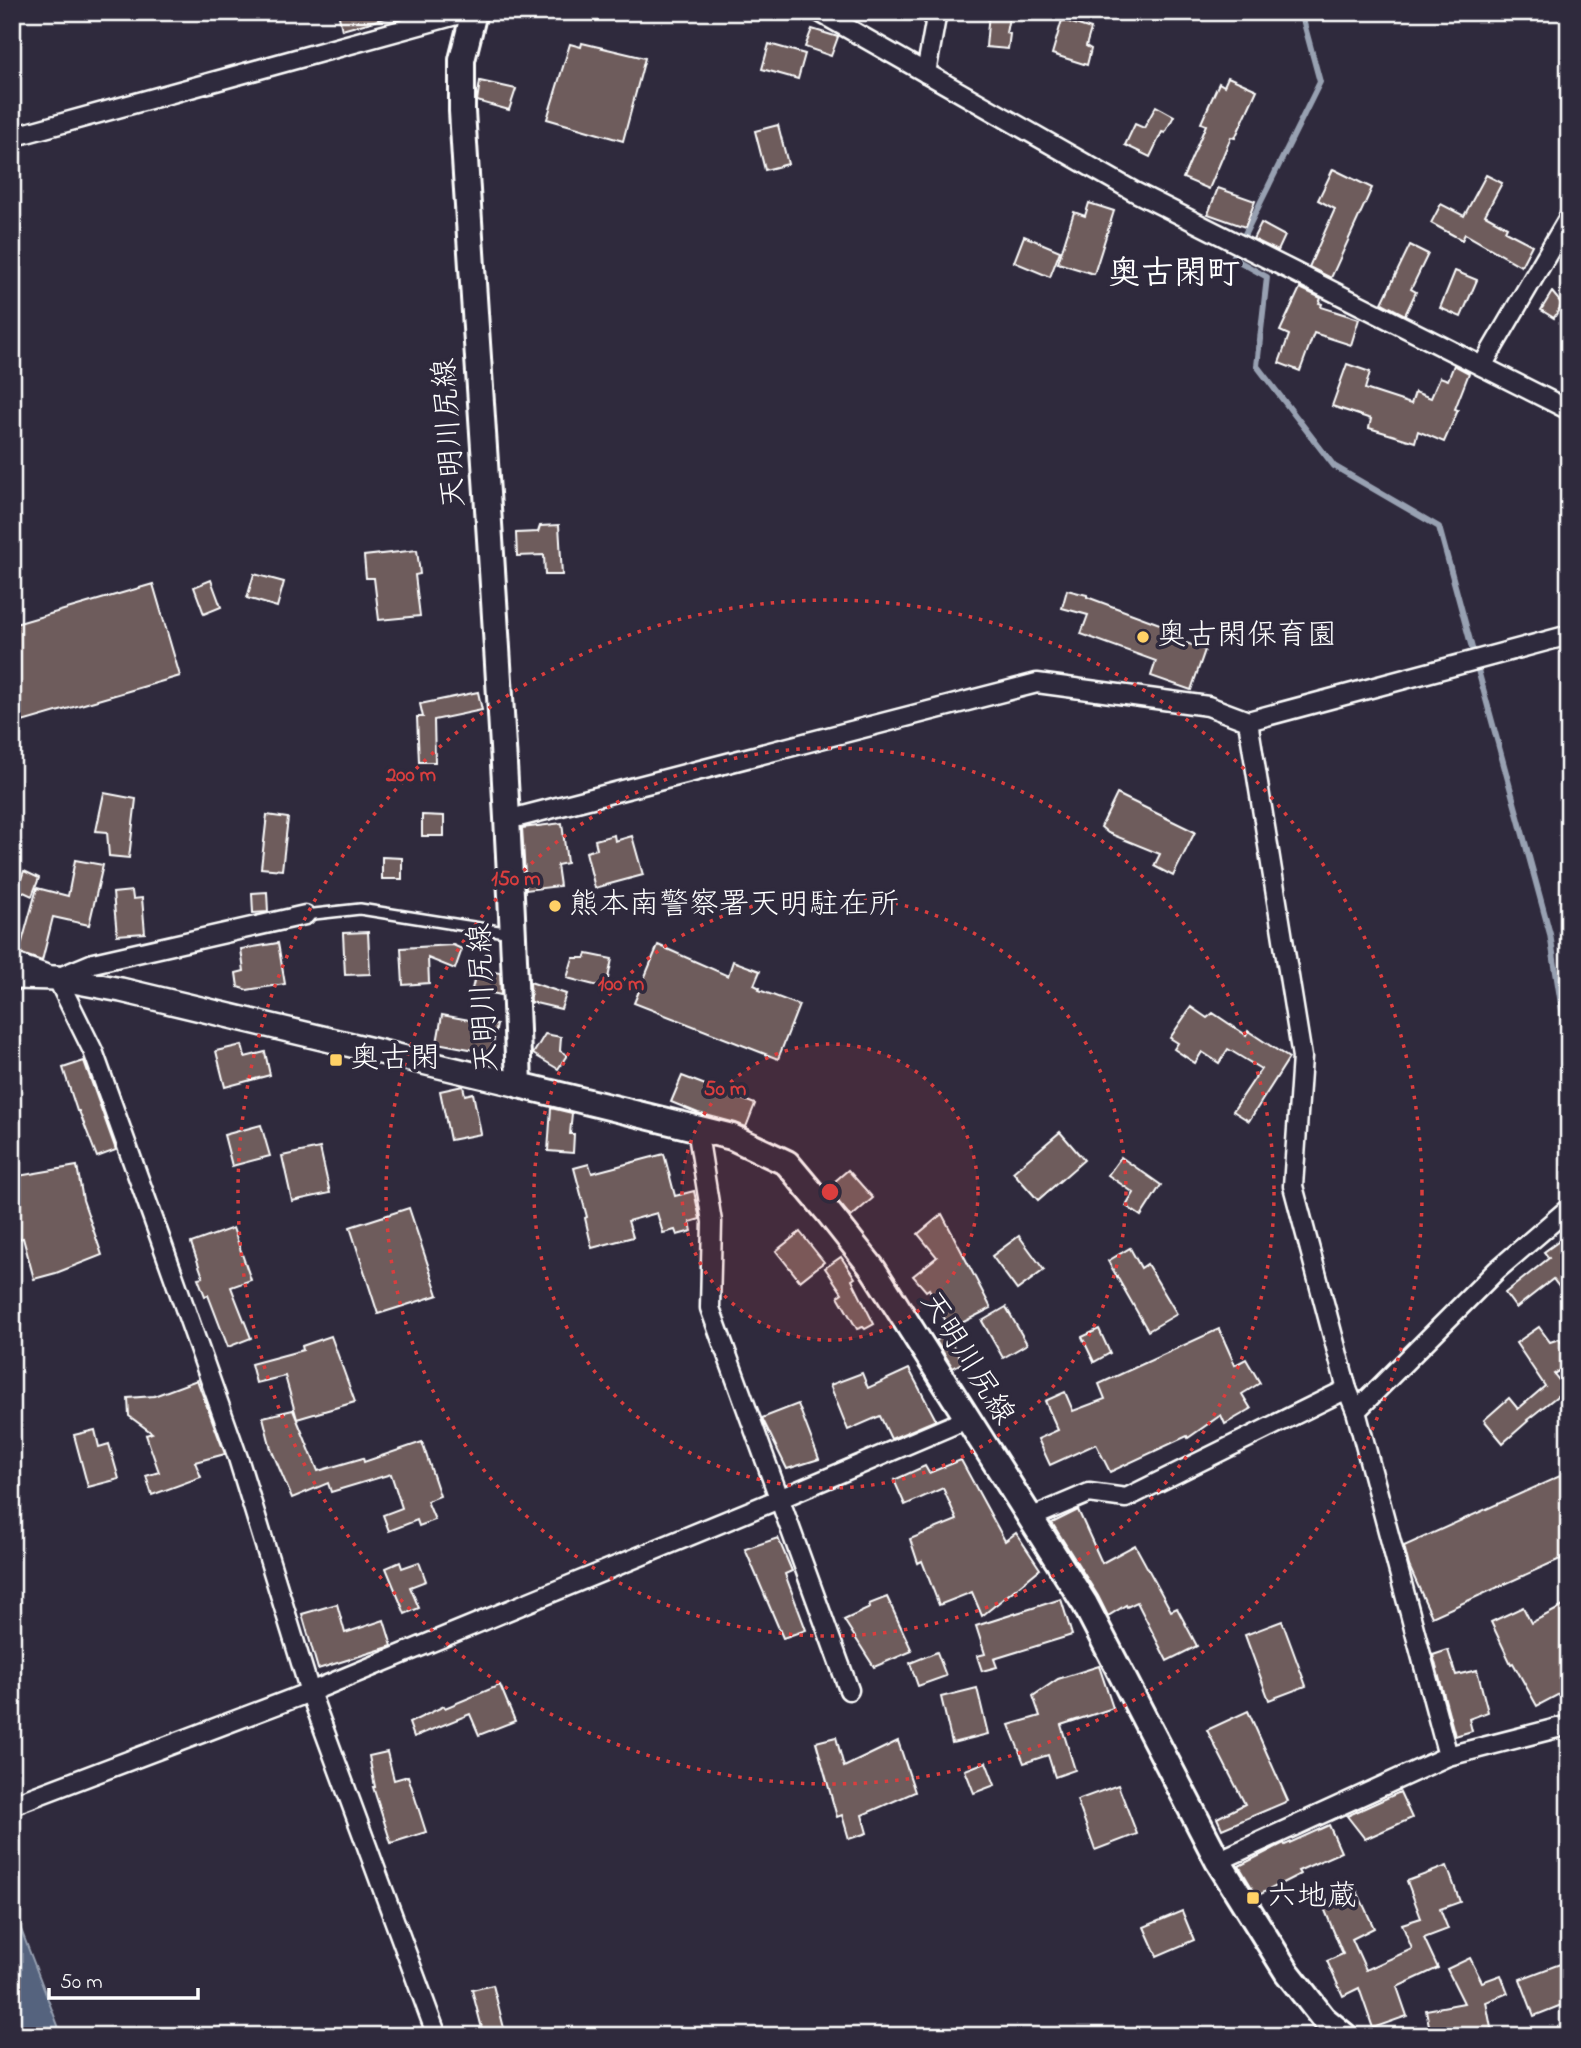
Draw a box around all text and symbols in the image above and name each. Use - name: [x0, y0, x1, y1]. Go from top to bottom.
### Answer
- district label: 奥古閑町: [1108, 251, 1240, 299]
- street label: 天明川尻線: [424, 357, 478, 509]
- place label: 奥古閑保育園: [1157, 615, 1337, 659]
- marker: 奥古閑保育園: [1135, 629, 1151, 645]
- text: 200 m: [385, 761, 436, 791]
- text: 150 m: [491, 865, 541, 895]
- place label: 熊本南警察署天明駐在所: [569, 884, 899, 928]
- marker: 熊本南警察署天明駐在所: [547, 898, 563, 914]
- street label: 天明川尻線: [459, 922, 511, 1074]
- text: 100 m: [598, 970, 644, 1000]
- place label: 奥古閑: [350, 1038, 440, 1082]
- marker: 奥古閑: [328, 1052, 344, 1068]
- text: 50 m: [704, 1075, 746, 1105]
- centre of rings: [818, 1180, 842, 1204]
- street label: 天明川尻線: [908, 1284, 1024, 1434]
- place label: 六地蔵: [1267, 1876, 1357, 1920]
- marker: 六地蔵: [1245, 1890, 1261, 1906]
- scale bar: [49, 1957, 198, 2001]
- text: 50 m: [60, 1968, 103, 1998]

